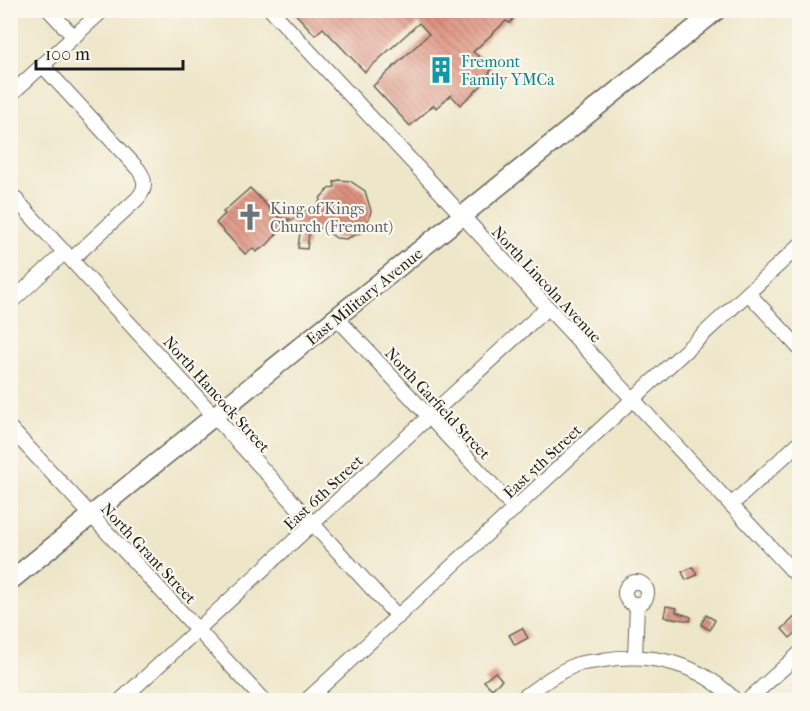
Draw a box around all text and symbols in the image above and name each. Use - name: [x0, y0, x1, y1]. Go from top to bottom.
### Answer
- scale bar: [36, 33, 183, 71]
- text: 100 m: [45, 44, 90, 65]
- place label: Fremont Family YMCa: [461, 52, 555, 89]
- building icon: Fremont Family YMCa: [426, 55, 456, 85]
- place label: King of Kings Church (Fremont): [270, 199, 393, 236]
- church icon: King of Kings Church (Fremont): [235, 202, 265, 232]
- street label: North Lincoln Avenue: [488, 222, 606, 347]
- street label: East Military Avenue: [302, 244, 426, 349]
- street label: North Hancock Street: [159, 332, 274, 457]
- street label: North Garfield Street: [381, 344, 495, 463]
- street label: East 5th Street: [499, 420, 585, 502]
- street label: East 6th Street: [280, 451, 367, 534]
- street label: North Grant Street: [97, 499, 200, 608]

